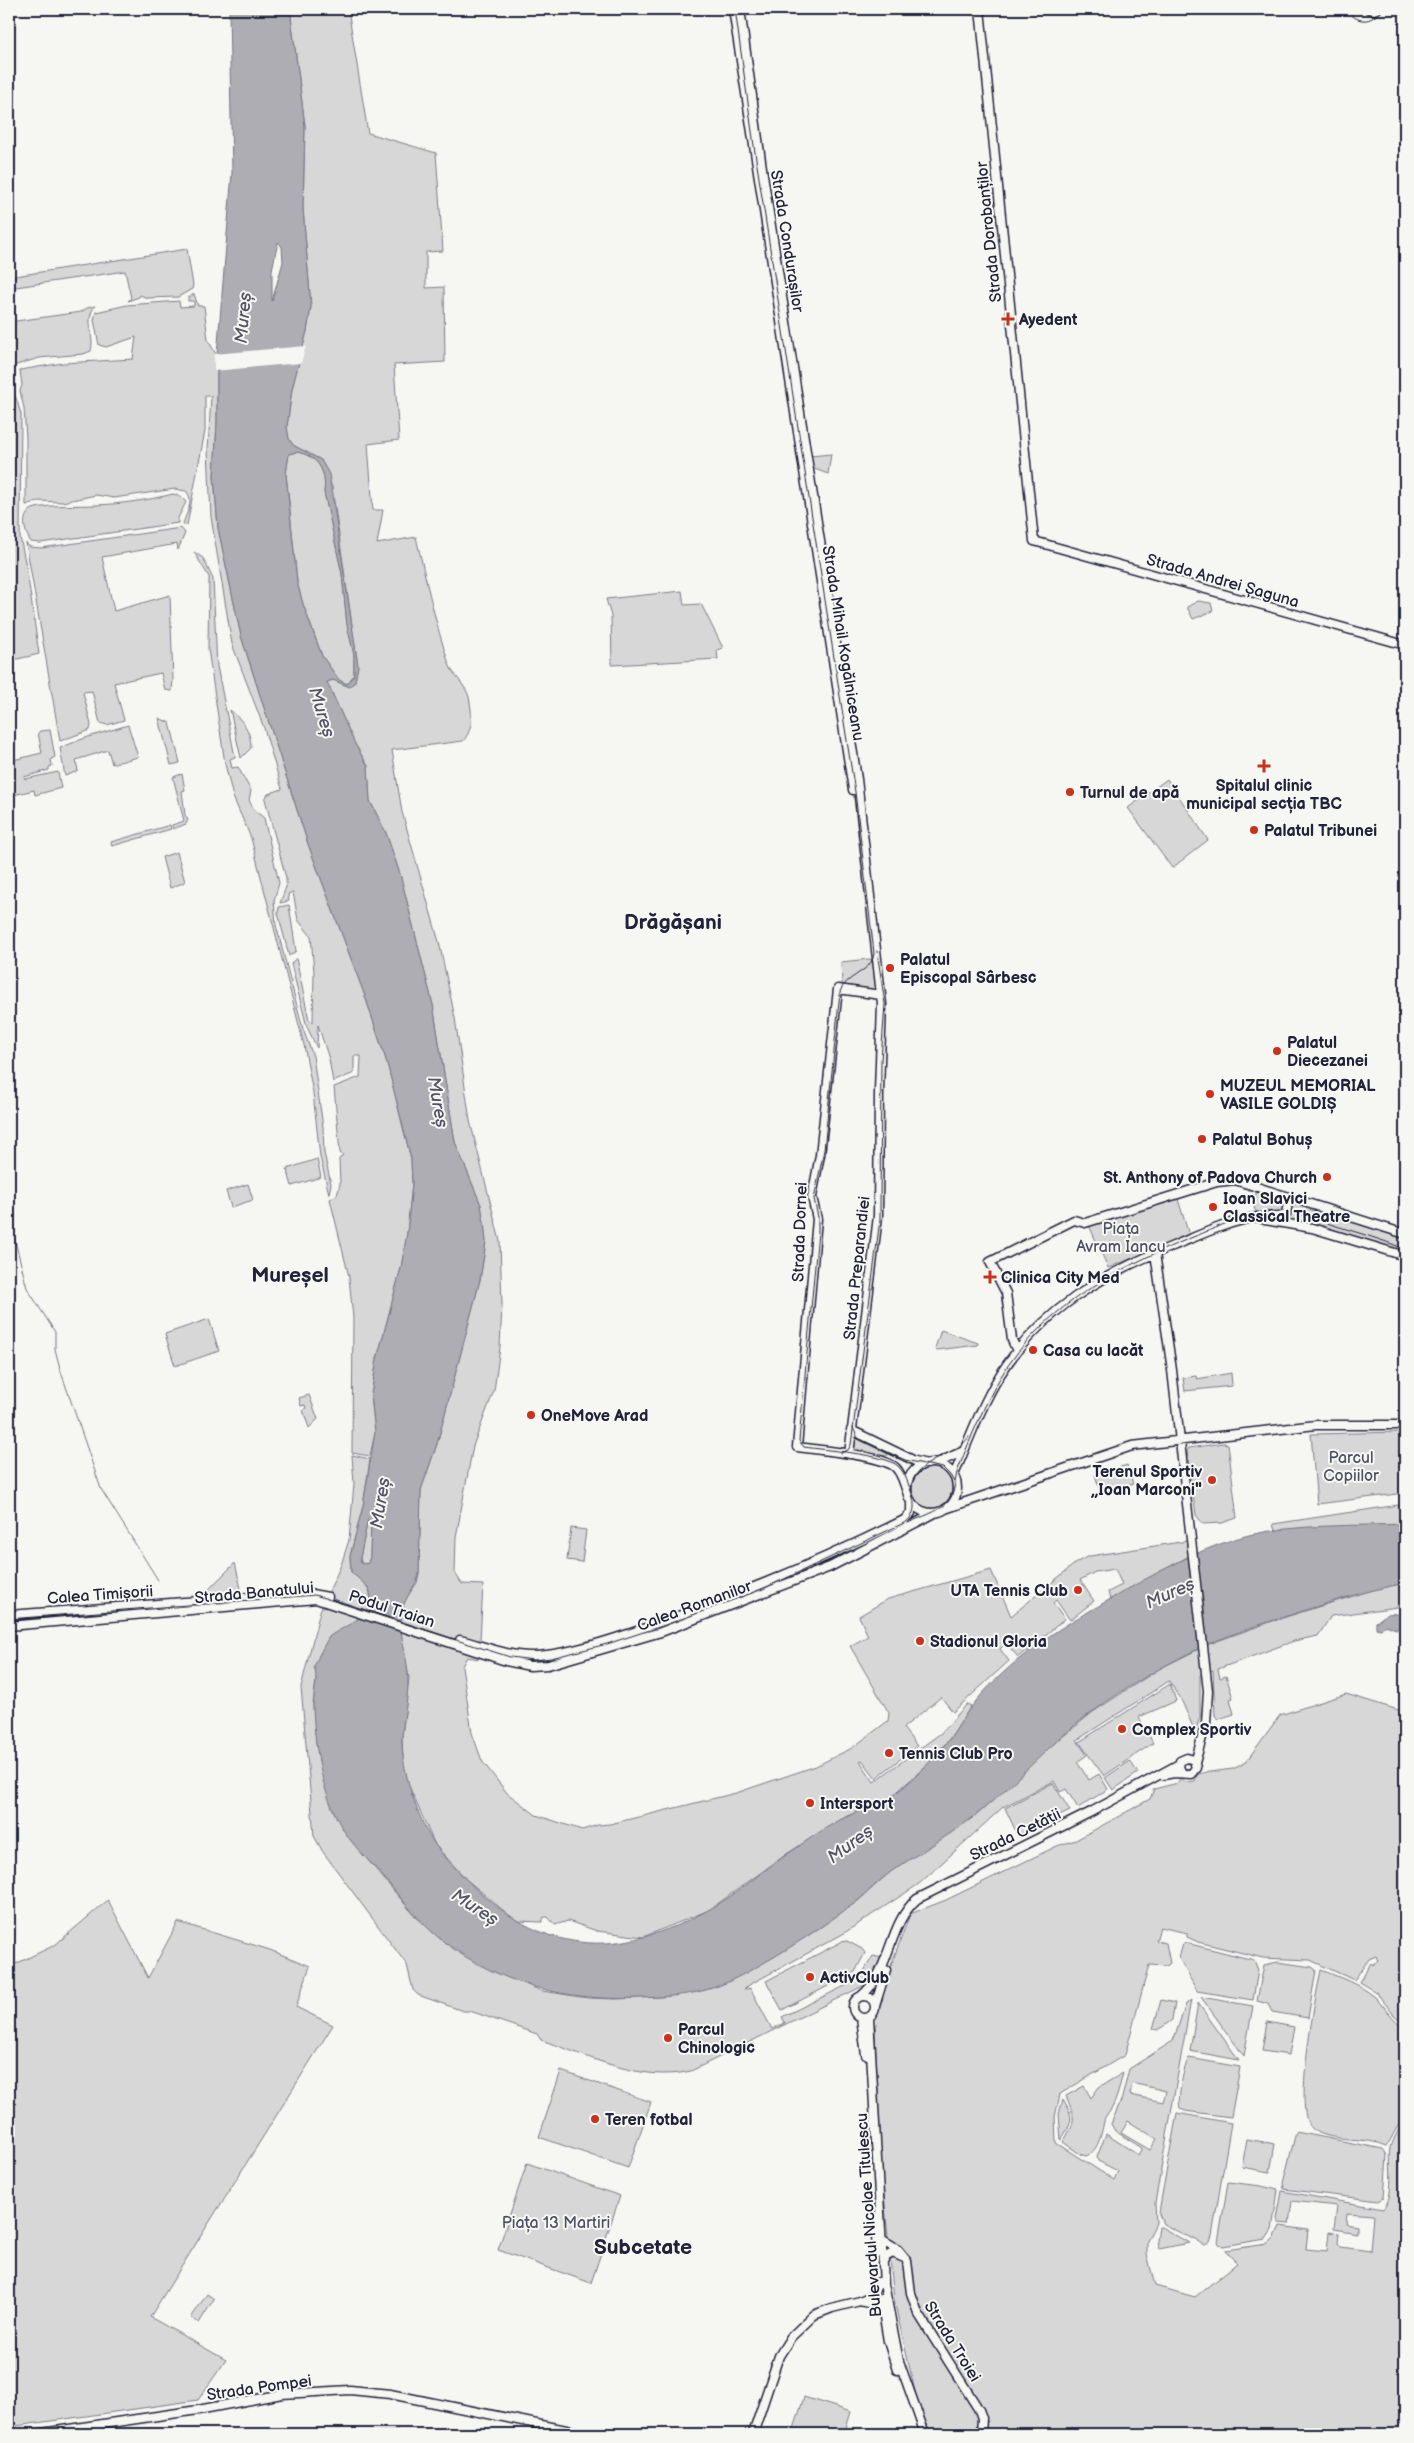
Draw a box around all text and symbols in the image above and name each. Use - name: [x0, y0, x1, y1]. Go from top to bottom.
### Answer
- street label: Strada Dorobanților: [973, 160, 1006, 303]
- street label: Strada Condurașilor: [766, 169, 807, 314]
- water label: Mureș: [231, 292, 256, 345]
- place label: Ayedent: [1018, 311, 1078, 330]
- marker: Ayedent: [1001, 312, 1015, 326]
- street label: Strada Mihail Kogălniceanu: [818, 544, 867, 742]
- street label: Strada Andrei Șaguna: [1144, 551, 1301, 612]
- water label: Mureș: [304, 685, 339, 740]
- marker: Spitalul clinic municipal secția TBC: [1257, 759, 1271, 773]
- place label: Spitalul clinic municipal secția TBC: [1186, 777, 1342, 814]
- place label: Turnul de apă: [1080, 784, 1180, 803]
- marker: Turnul de apă: [1064, 786, 1076, 798]
- place label: Palatul Tribunei: [1264, 822, 1377, 841]
- marker: Palatul Tribunei: [1248, 824, 1260, 836]
- district label: Drăgășani: [624, 910, 722, 935]
- place label: Palatul Episcopal Sârbesc: [900, 951, 1037, 988]
- marker: Palatul Episcopal Sârbesc: [884, 962, 896, 974]
- place label: Palatul Diecezanei: [1287, 1034, 1368, 1071]
- marker: Palatul Diecezanei: [1271, 1045, 1283, 1057]
- water label: Mureș: [423, 1075, 452, 1129]
- place label: MUZEUL MEMORIAL VASILE GOLDIȘ: [1220, 1077, 1376, 1114]
- marker: MUZEUL MEMORIAL VASILE GOLDIȘ: [1204, 1088, 1216, 1100]
- place label: Palatul Bohuș: [1212, 1131, 1312, 1150]
- marker: Palatul Bohuș: [1196, 1133, 1208, 1145]
- place label: St. Anthony of Padova Church: [1103, 1169, 1317, 1188]
- marker: St. Anthony of Padova Church: [1321, 1171, 1333, 1183]
- street label: Strada Dornei: [789, 1182, 812, 1282]
- place label: Ioan Slavici Classical Theatre: [1223, 1190, 1350, 1227]
- street label: Strada Preparandiei: [840, 1195, 875, 1341]
- marker: Ioan Slavici Classical Theatre: [1207, 1201, 1219, 1213]
- park label: Piața Avram Iancu: [1076, 1220, 1166, 1257]
- district label: Mureșel: [251, 1263, 329, 1288]
- place label: Clinica City Med: [1001, 1269, 1120, 1288]
- marker: Clinica City Med: [983, 1270, 997, 1284]
- place label: Casa cu lacăt: [1043, 1342, 1144, 1361]
- marker: Casa cu lacăt: [1027, 1344, 1039, 1356]
- place label: OneMove Arad: [541, 1407, 648, 1426]
- marker: OneMove Arad: [525, 1409, 537, 1421]
- park label: Parcul Copiilor: [1323, 1449, 1379, 1486]
- place label: Terenul Sportiv ,,Ioan Marconi": [1090, 1463, 1202, 1500]
- marker: Terenul Sportiv ,,Ioan Marconi": [1206, 1474, 1218, 1486]
- water label: Mureș: [366, 1476, 395, 1530]
- water label: Mureș: [1142, 1573, 1198, 1613]
- street label: Calea Romanilor: [635, 1577, 755, 1636]
- street label: Strada Banatului: [194, 1579, 315, 1608]
- street label: Calea Timișorii: [46, 1582, 154, 1609]
- place label: UTA Tennis Club: [951, 1582, 1069, 1601]
- marker: UTA Tennis Club: [1072, 1584, 1084, 1596]
- street label: Podul Traian: [346, 1587, 437, 1632]
- place label: Stadionul Gloria: [930, 1633, 1047, 1652]
- marker: Stadionul Gloria: [914, 1635, 926, 1647]
- place label: Complex Sportiv: [1132, 1721, 1252, 1740]
- marker: Complex Sportiv: [1116, 1723, 1128, 1735]
- place label: Tennis Club Pro: [899, 1745, 1013, 1764]
- marker: Tennis Club Pro: [883, 1747, 895, 1759]
- place label: Intersport: [820, 1795, 894, 1814]
- marker: Intersport: [804, 1797, 816, 1809]
- street label: Strada Cetății: [967, 1805, 1064, 1866]
- water label: Mureș: [823, 1821, 877, 1868]
- water label: Mureș: [447, 1885, 502, 1930]
- place label: ActivClub: [819, 1969, 890, 1988]
- marker: ActivClub: [804, 1971, 816, 1983]
- place label: Parcul Chinologic: [678, 2021, 755, 2058]
- marker: Parcul Chinologic: [662, 2032, 674, 2044]
- place label: Teren fotbal: [605, 2111, 693, 2130]
- street label: Bulevardul Nicolae Titulescu: [853, 2112, 886, 2318]
- marker: Teren fotbal: [589, 2113, 601, 2125]
- park label: Piața 13 Martiri: [502, 2214, 610, 2233]
- district label: Subcetate: [594, 2235, 692, 2260]
- street label: Strada Troiei: [919, 2298, 984, 2386]
- street label: Strada Pompei: [205, 2372, 313, 2405]

